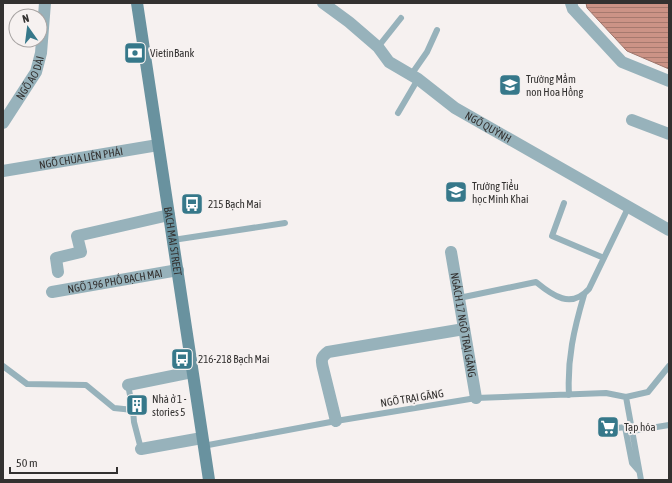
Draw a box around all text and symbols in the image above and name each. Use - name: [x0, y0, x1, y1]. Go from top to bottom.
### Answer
- north arrow: [8, 8, 48, 48]
- text: N: [21, 12, 30, 25]
- bank icon: VietinBank: [122, 40, 148, 66]
- place label: VietinBank: [150, 47, 195, 59]
- street label: NGÕ AO DÀI: [14, 55, 46, 102]
- school or university icon: Trường Mầm non Hoa Hồng: [497, 72, 523, 98]
- place label: Trường Mầm non Hoa Hồng: [526, 73, 583, 98]
- street label: NGÕ QUỲNH: [463, 109, 513, 145]
- street label: NGÕ CHÙA LIÊN PHÁI: [38, 145, 124, 171]
- school or university icon: Trường Tiểu học Minh Khai: [443, 179, 469, 205]
- place label: Trường Tiểu học Minh Khai: [472, 179, 529, 206]
- bus stop icon: 215 Bạch Mai: [179, 191, 205, 217]
- place label: 215 Bạch Mai: [208, 198, 261, 211]
- street label: BACH MAI STREET: [162, 206, 184, 277]
- street label: NGÕ 196 PHỐ BẠCH MAI: [67, 267, 163, 295]
- street label: NGÁCH 17 NGÕ TRẠI GĂNG: [449, 271, 478, 379]
- bus stop icon: 216-218 Bạch Mai: [169, 346, 195, 372]
- place label: 216-218 Bạch Mai: [198, 353, 270, 366]
- street label: NGÕ TRẠI GĂNG: [380, 387, 445, 410]
- building icon: Nhà ở 1 - stories 5: [124, 392, 150, 418]
- place label: Nhà ở 1 - stories 5: [152, 393, 187, 418]
- supermarket icon: Tạp hóa: [595, 414, 621, 440]
- place label: Tạp hóa: [624, 421, 656, 434]
- scale bar: [10, 449, 117, 475]
- text: 50 m: [16, 456, 38, 470]

